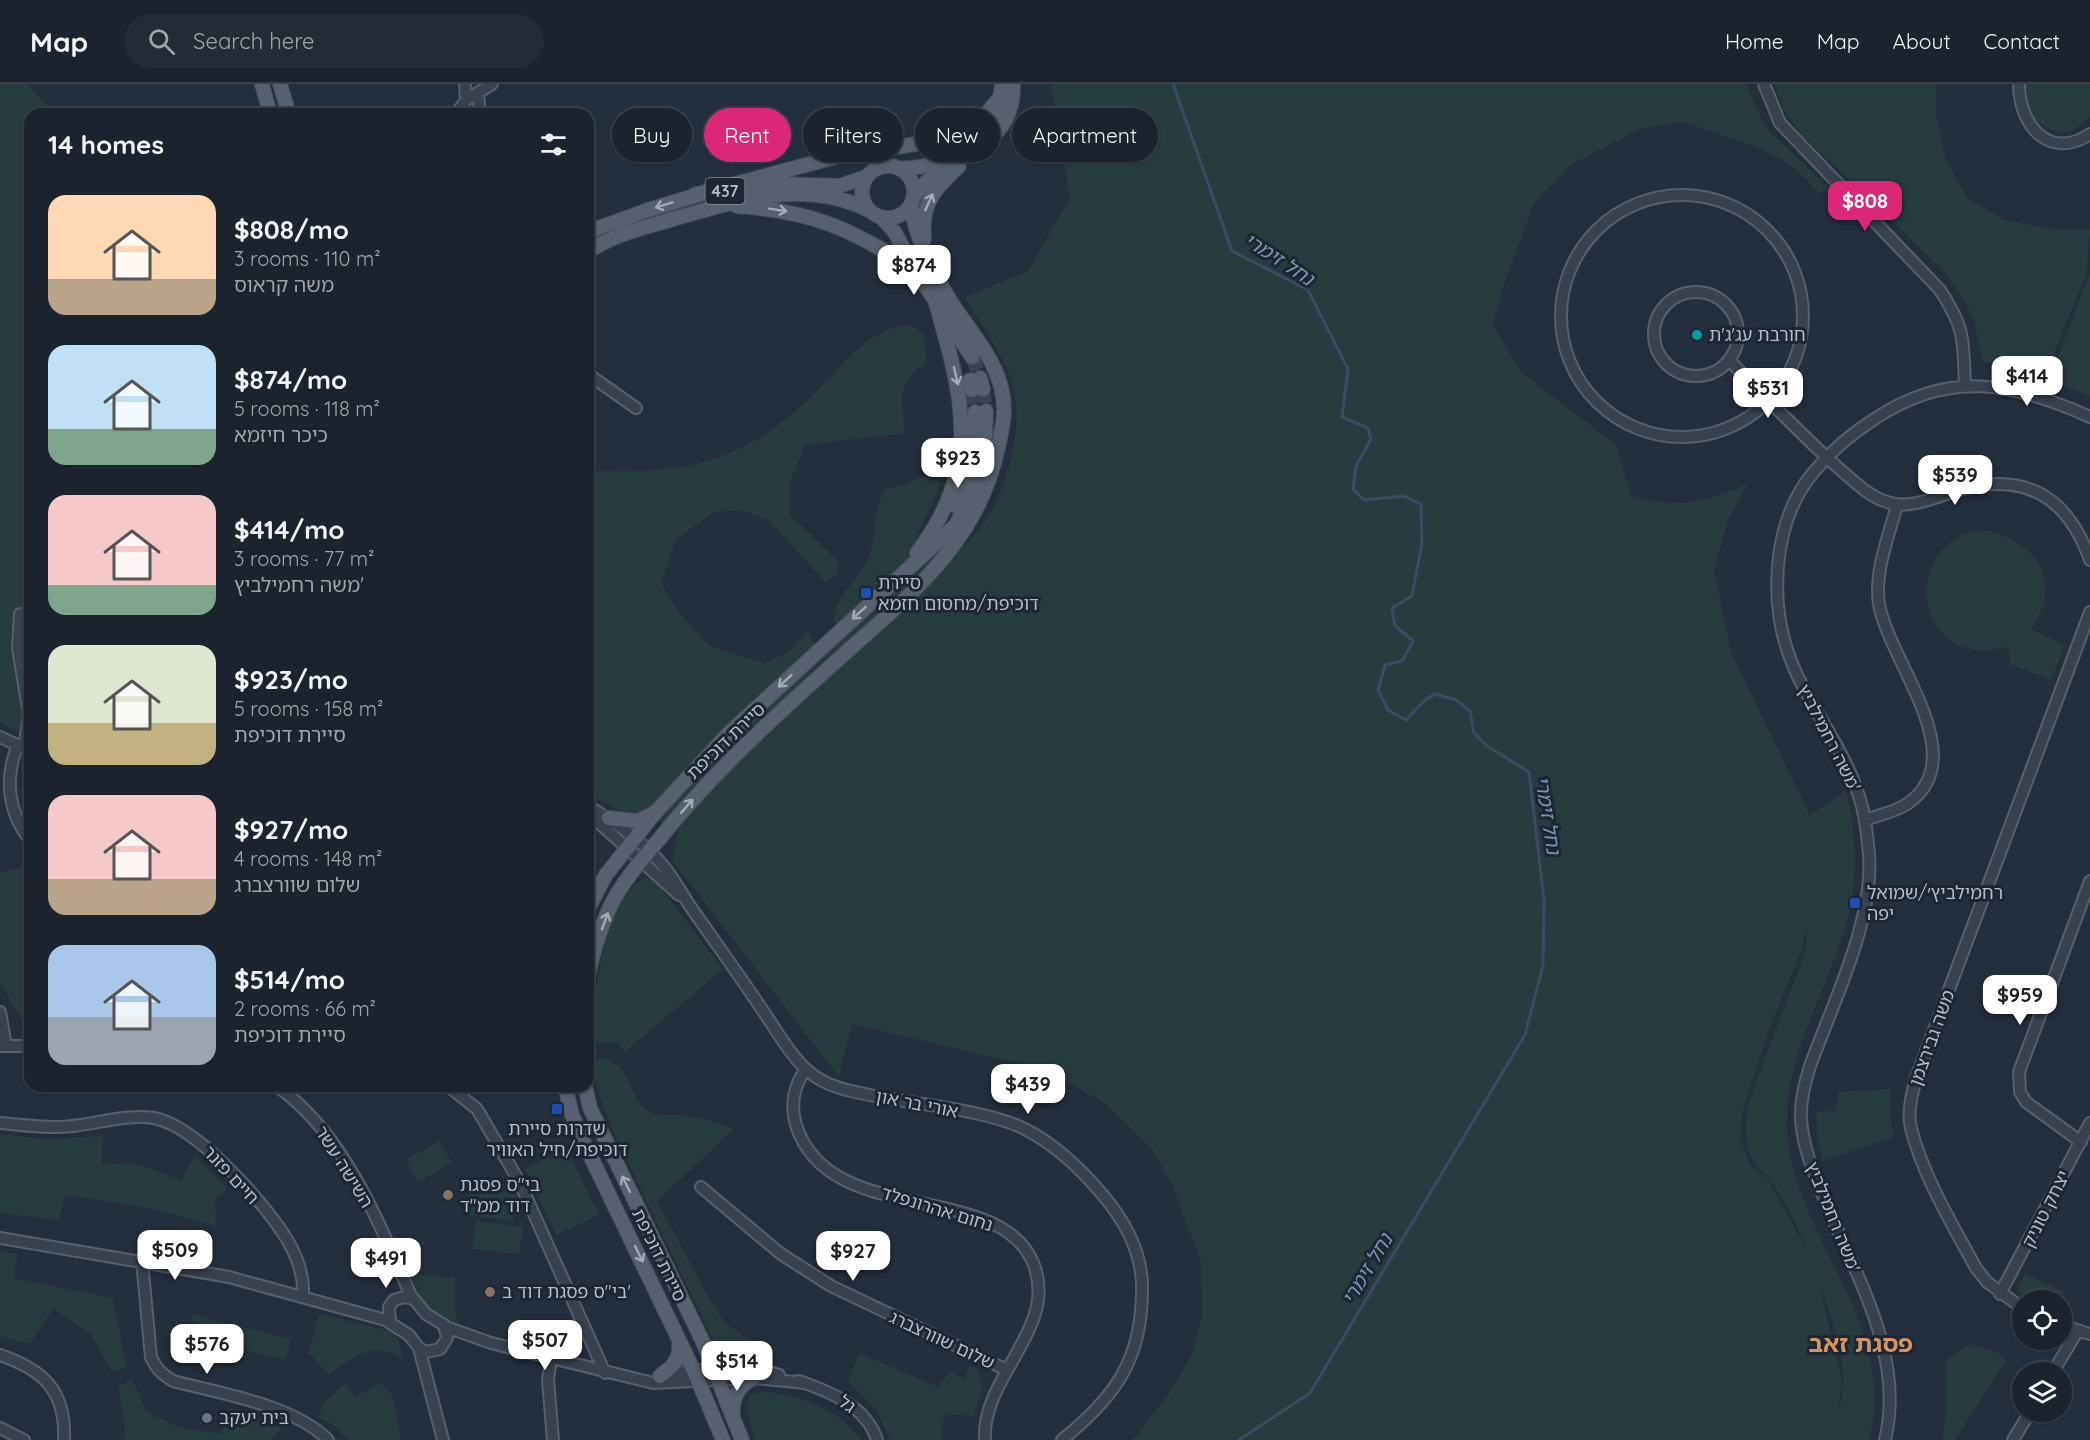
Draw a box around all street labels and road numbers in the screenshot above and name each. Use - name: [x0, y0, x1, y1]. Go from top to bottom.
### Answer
- road number: 437: [706, 178, 744, 204]
- street label: משה רחמילביץ': [1793, 680, 1866, 795]
- street label: סיירת דוכיפת: [681, 697, 770, 784]
- street label: משה גבירצמן: [1904, 987, 1960, 1089]
- street label: אורי בר און: [874, 1084, 960, 1123]
- street label: השישה עשר: [310, 1122, 379, 1212]
- street label: חיים פזנר: [198, 1140, 264, 1209]
- street label: משה רחמילביץ': [1801, 1158, 1866, 1275]
- street label: יצחק טוניק: [2016, 1166, 2075, 1251]
- street label: נחום אהרונפלד: [879, 1181, 996, 1236]
- street label: סיירת דוכיפת: [627, 1205, 692, 1305]
- street label: שלום שוורצברג: [886, 1305, 999, 1374]
- street label: גל: [834, 1390, 861, 1418]

